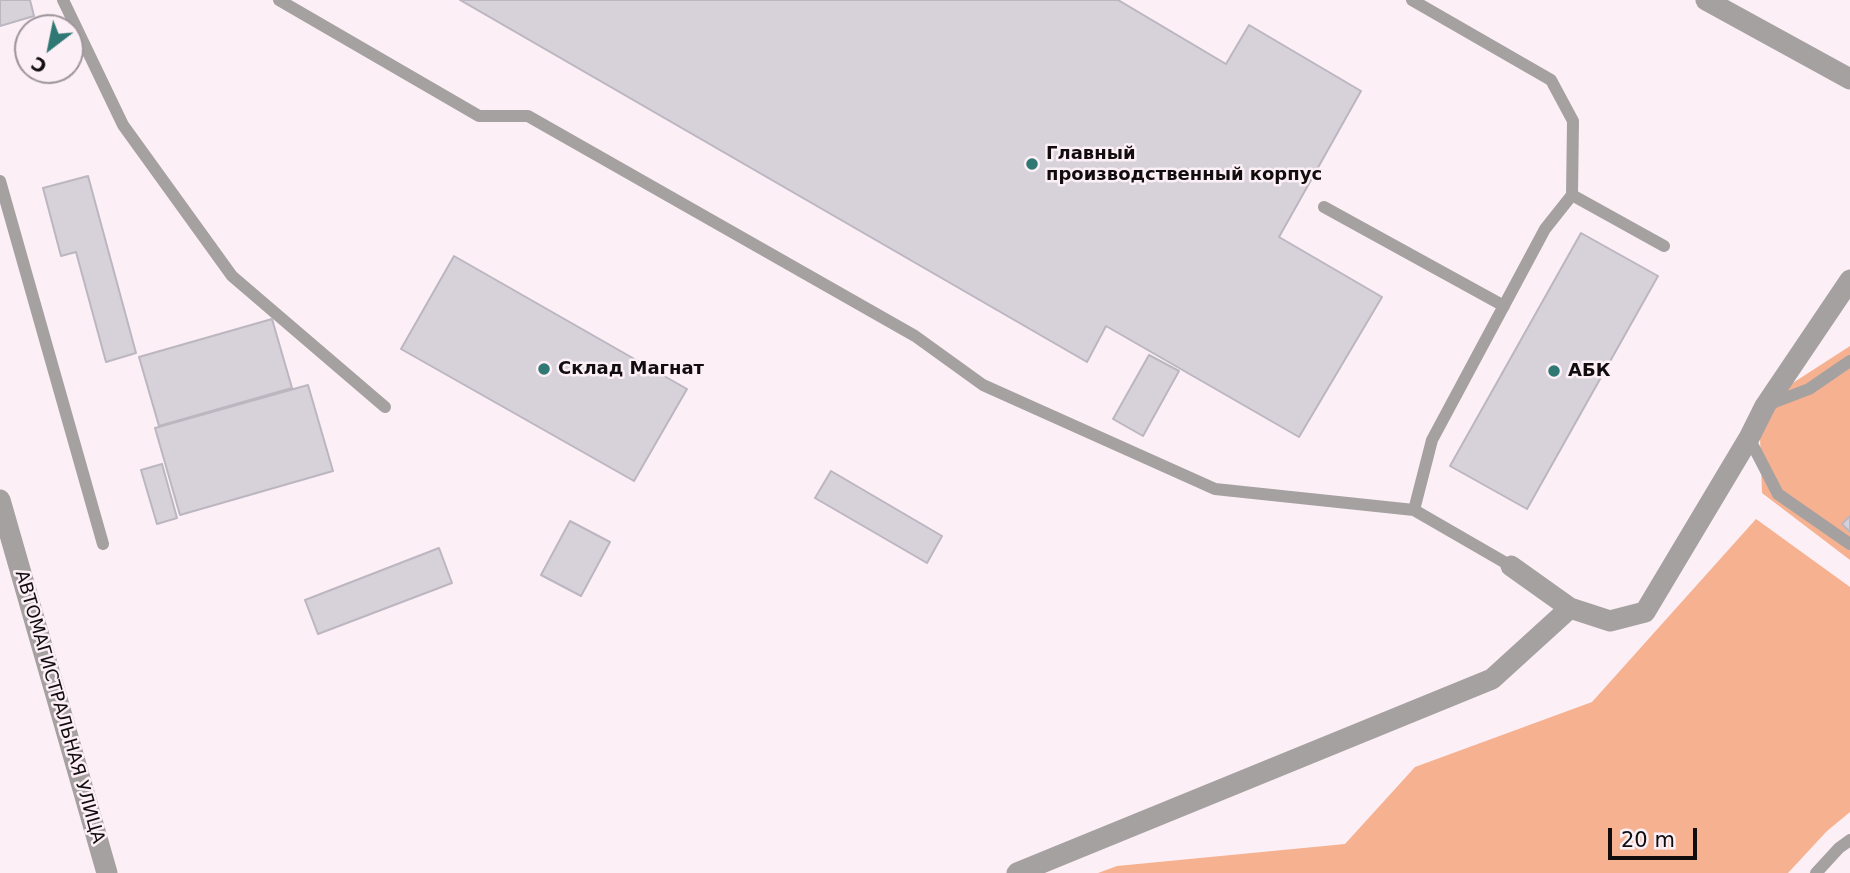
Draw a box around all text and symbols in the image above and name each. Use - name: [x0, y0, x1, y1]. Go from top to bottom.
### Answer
- north arrow: [14, 14, 84, 84]
- text: С: [27, 52, 51, 78]
- place label: Главный производственный корпус: [1046, 143, 1322, 186]
- marker: Главный производственный корпус: [1024, 156, 1040, 172]
- place label: Склад Магнат: [558, 358, 704, 380]
- place label: АБК: [1568, 360, 1610, 382]
- marker: Склад Магнат: [536, 361, 552, 377]
- marker: АБК: [1546, 363, 1562, 379]
- street label: АВТОМАГИСТРАЛЬНАЯ УЛИЦА: [10, 568, 108, 846]
- scale bar: [1612, 814, 1701, 858]
- text: 20 m: [1621, 828, 1675, 852]

